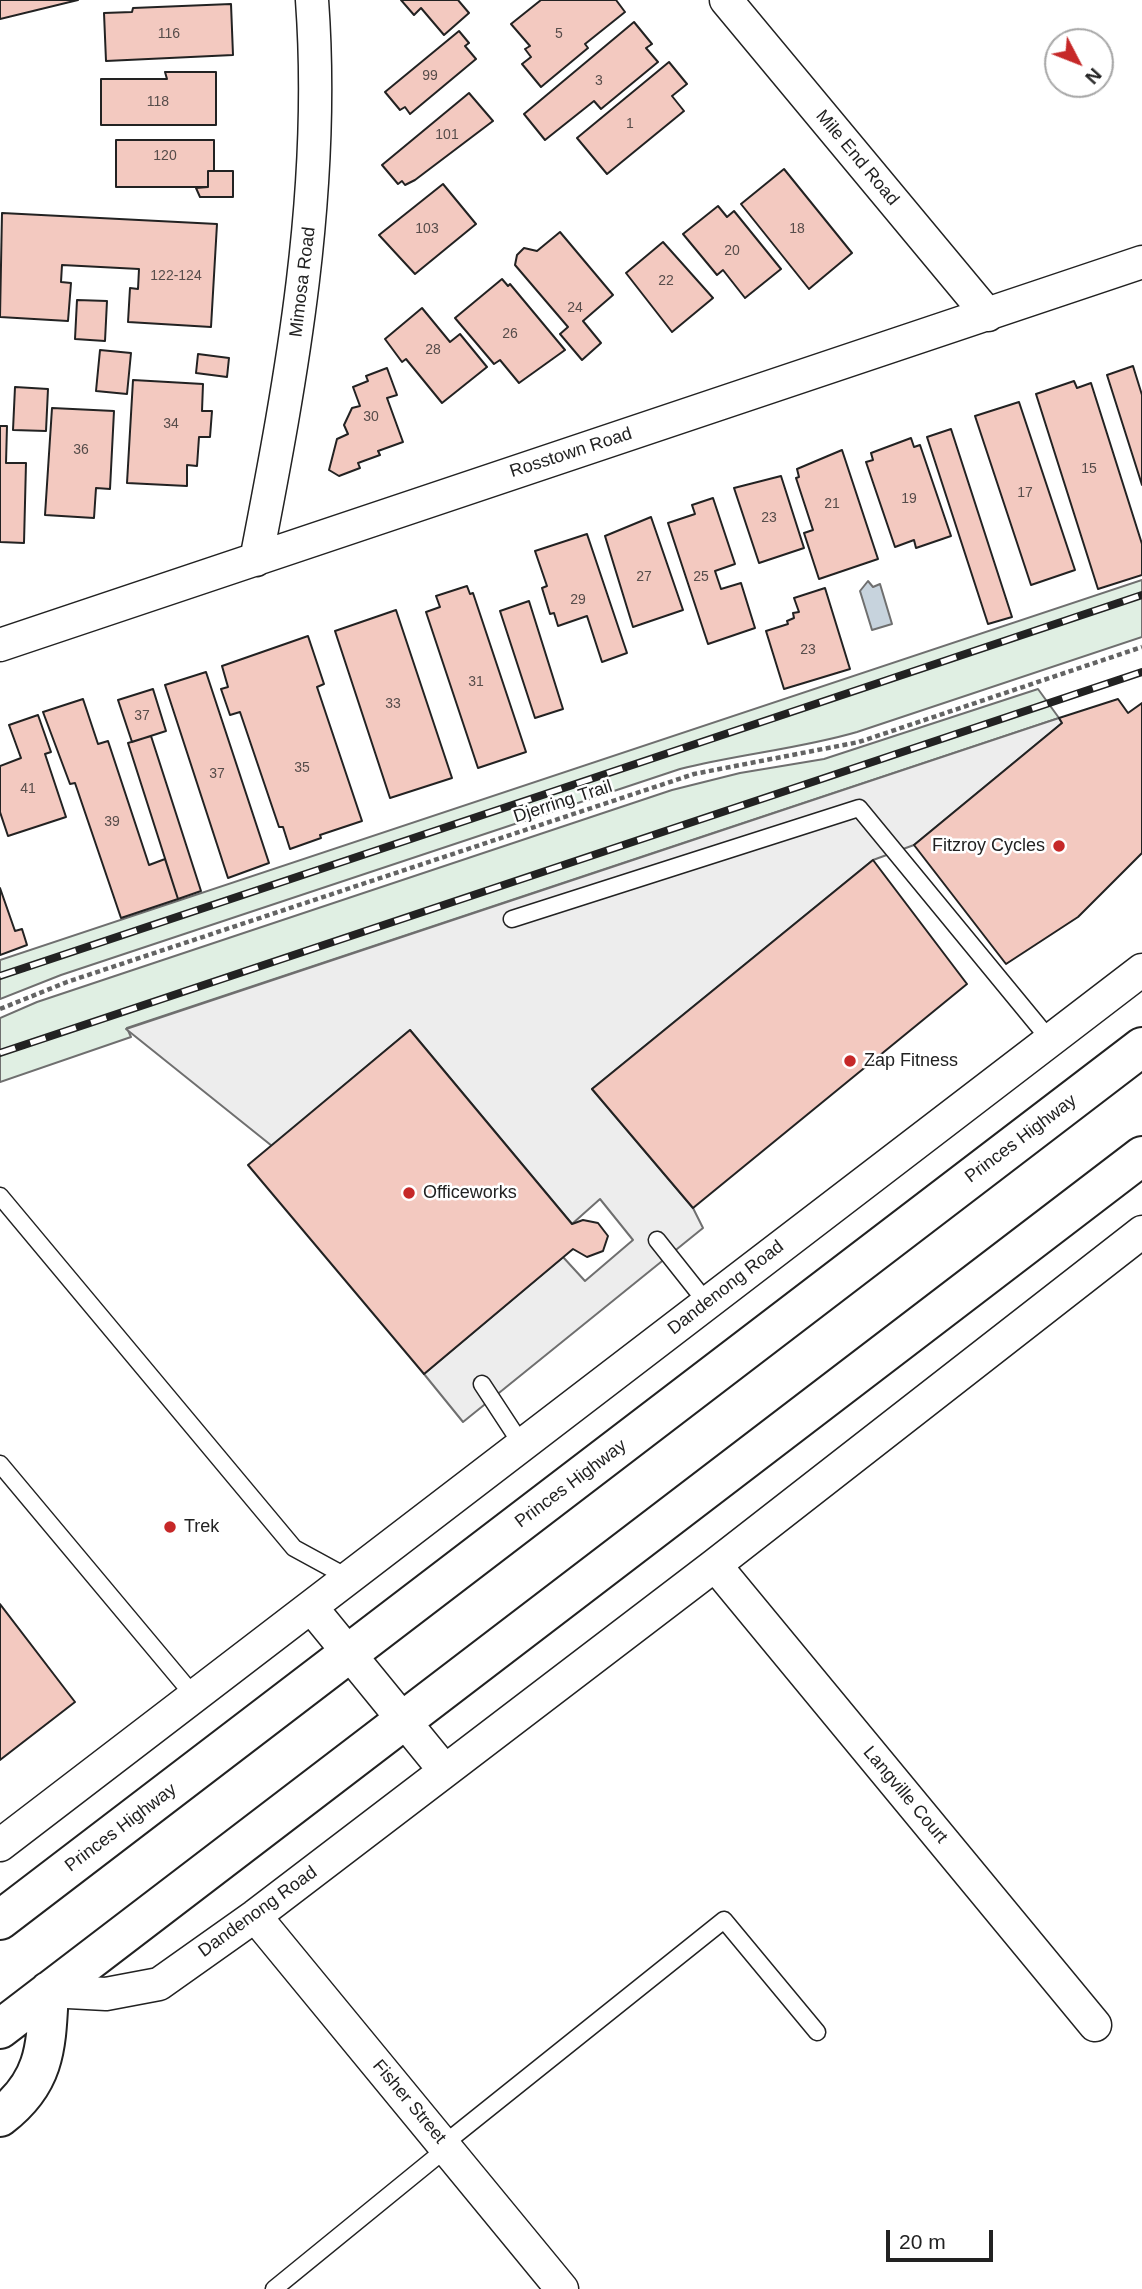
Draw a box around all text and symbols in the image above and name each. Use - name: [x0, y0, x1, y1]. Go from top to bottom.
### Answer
- house number: 116: [158, 26, 180, 42]
- house number: 5: [555, 26, 563, 42]
- north arrow: [1044, 28, 1114, 98]
- text: N: [1081, 64, 1106, 88]
- house number: 99: [422, 68, 438, 84]
- house number: 3: [595, 73, 603, 89]
- house number: 118: [147, 94, 169, 110]
- street label: Mile End Road: [811, 106, 903, 210]
- house number: 1: [626, 116, 634, 132]
- house number: 101: [435, 127, 459, 143]
- house number: 120: [153, 148, 177, 164]
- house number: 103: [415, 221, 439, 237]
- house number: 18: [789, 221, 805, 237]
- street label: Mimosa Road: [286, 226, 320, 338]
- house number: 20: [724, 243, 740, 259]
- house number: 122-124: [150, 268, 202, 284]
- house number: 22: [658, 273, 674, 289]
- house number: 24: [567, 300, 583, 316]
- house number: 26: [502, 326, 518, 342]
- house number: 28: [425, 342, 441, 358]
- house number: 30: [363, 409, 379, 425]
- house number: 34: [163, 416, 179, 432]
- street label: Rosstown Road: [507, 423, 635, 483]
- house number: 36: [73, 442, 89, 458]
- house number: 15: [1081, 461, 1097, 477]
- house number: 17: [1017, 485, 1033, 501]
- house number: 19: [901, 491, 917, 507]
- house number: 21: [824, 496, 840, 512]
- house number: 23: [761, 510, 777, 526]
- house number: 27: [636, 569, 652, 585]
- house number: 25: [693, 569, 709, 585]
- house number: 29: [570, 592, 586, 608]
- house number: 23: [800, 642, 816, 658]
- house number: 31: [468, 674, 484, 690]
- house number: 33: [385, 696, 401, 712]
- house number: 37: [134, 708, 150, 724]
- house number: 35: [294, 760, 310, 776]
- house number: 37: [209, 766, 225, 782]
- street label: Djerring Trail: [511, 776, 615, 828]
- house number: 41: [20, 781, 36, 797]
- house number: 39: [104, 814, 120, 830]
- place label: Fitzroy Cycles: [932, 835, 1045, 857]
- marker: Fitzroy Cycles: [1051, 838, 1067, 854]
- place label: Zap Fitness: [864, 1050, 958, 1072]
- marker: Zap Fitness: [842, 1053, 858, 1069]
- street label: Princes Highway: [961, 1090, 1081, 1188]
- place label: Officeworks: [423, 1182, 517, 1204]
- marker: Officeworks: [401, 1185, 417, 1201]
- street label: Dandenong Road: [664, 1236, 788, 1340]
- street label: Princes Highway: [511, 1435, 631, 1533]
- place label: Trek: [184, 1516, 219, 1538]
- marker: Trek: [162, 1519, 178, 1535]
- street label: Langville Court: [858, 1742, 952, 1848]
- street label: Princes Highway: [61, 1779, 181, 1877]
- street label: Dandenong Road: [195, 1862, 321, 1962]
- street label: Fisher Street: [368, 2056, 450, 2148]
- scale bar: [890, 2216, 997, 2260]
- text: 20 m: [899, 2230, 946, 2253]

